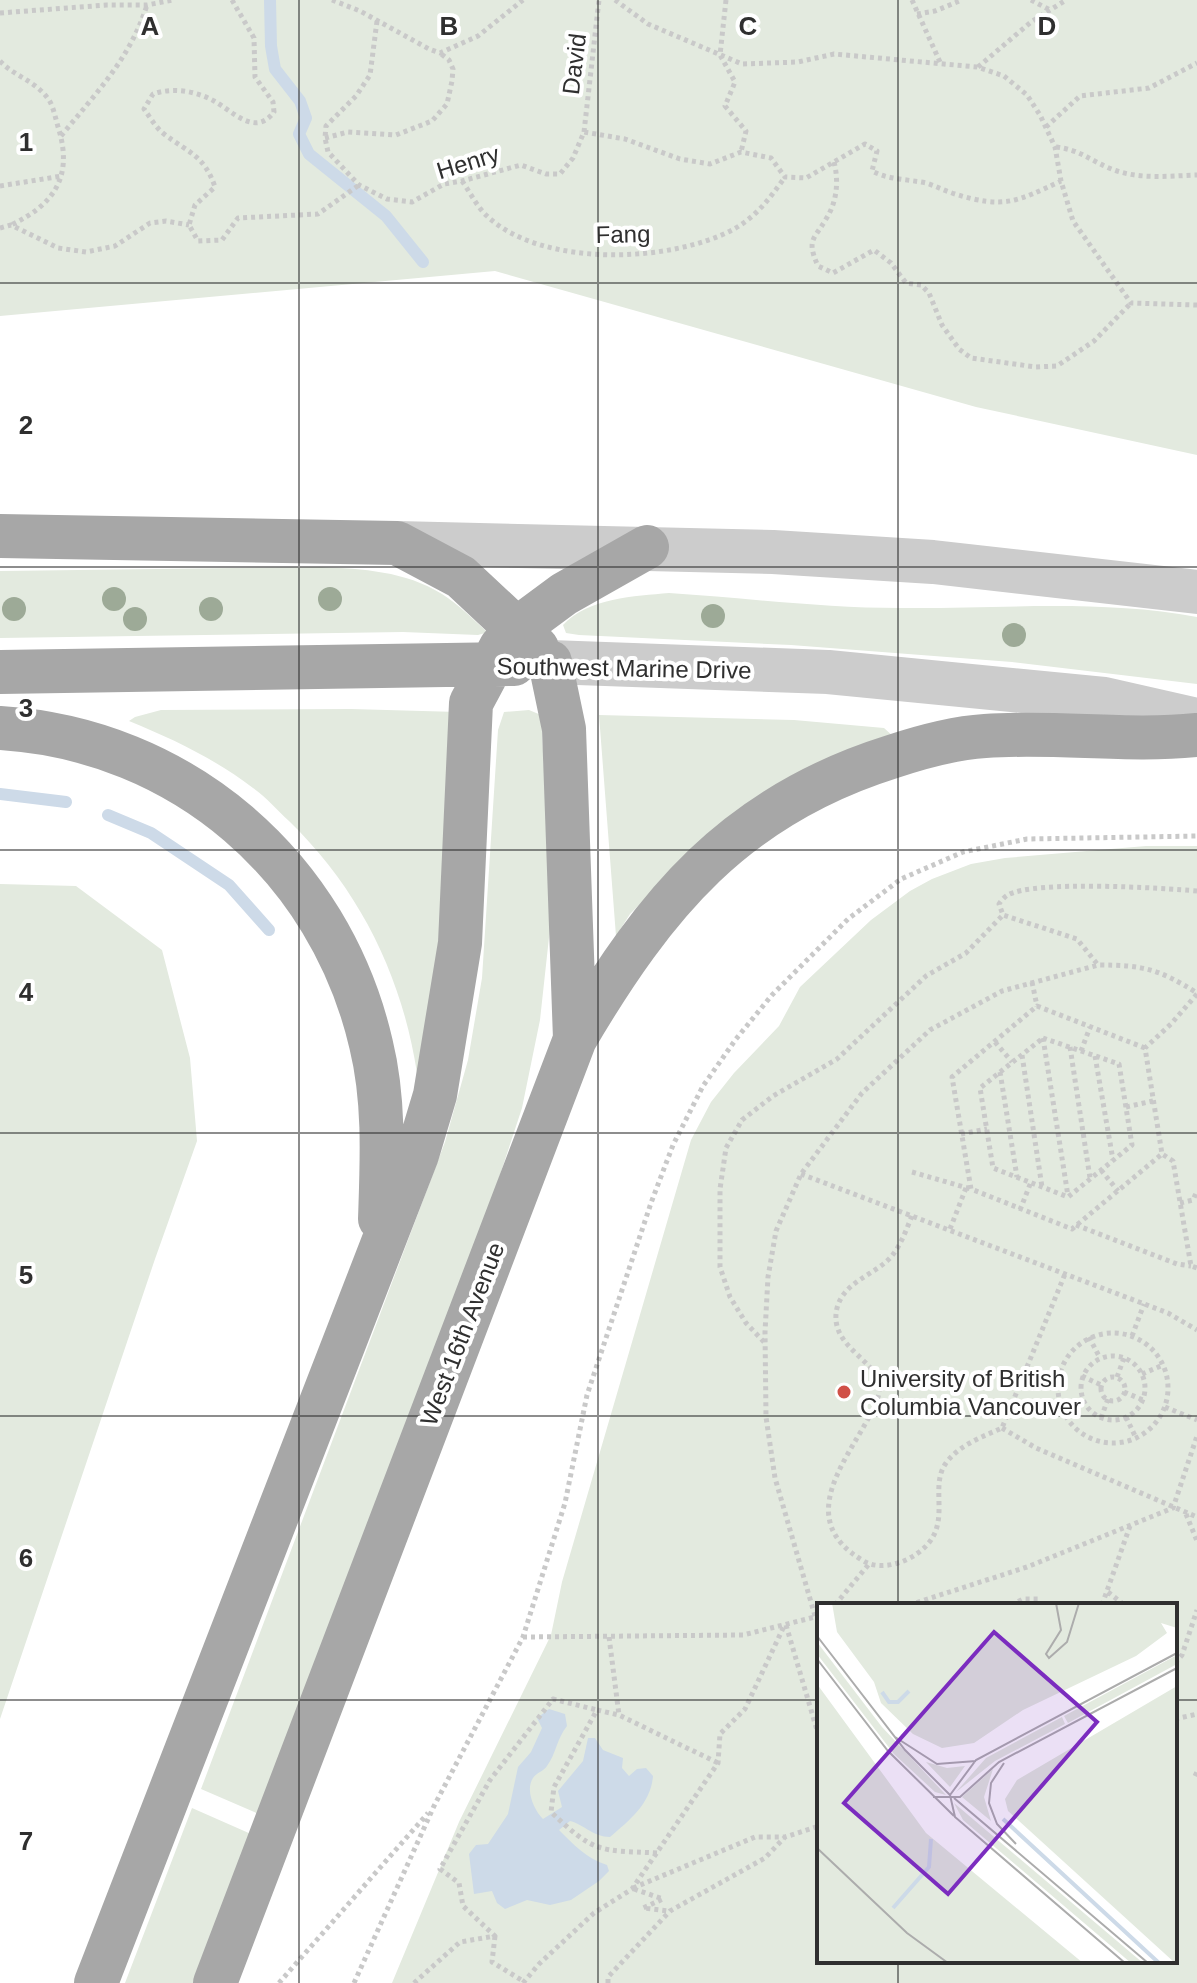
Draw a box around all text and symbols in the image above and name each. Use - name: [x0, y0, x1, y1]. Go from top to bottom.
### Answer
- text: A: [141, 11, 160, 41]
- text: B: [440, 11, 458, 41]
- text: C: [739, 11, 758, 41]
- text: D: [1038, 11, 1056, 41]
- street label: David: [557, 32, 591, 96]
- text: 1: [19, 127, 33, 157]
- street label: Henry: [433, 140, 503, 184]
- street label: Fang: [595, 220, 651, 248]
- text: 2: [19, 410, 33, 440]
- street label: Southwest Marine Drive: [496, 652, 752, 684]
- text: 3: [19, 693, 33, 723]
- text: 4: [19, 977, 34, 1007]
- street label: West 16th Avenue: [415, 1239, 509, 1429]
- text: 5: [19, 1260, 33, 1290]
- place label: University of British Columbia Vancouver: [860, 1365, 1081, 1420]
- marker: University of British Columbia Vancouver: [835, 1383, 853, 1401]
- text: 6: [19, 1543, 33, 1573]
- inset map: [817, 1603, 1177, 1963]
- text: 7: [19, 1826, 33, 1856]

